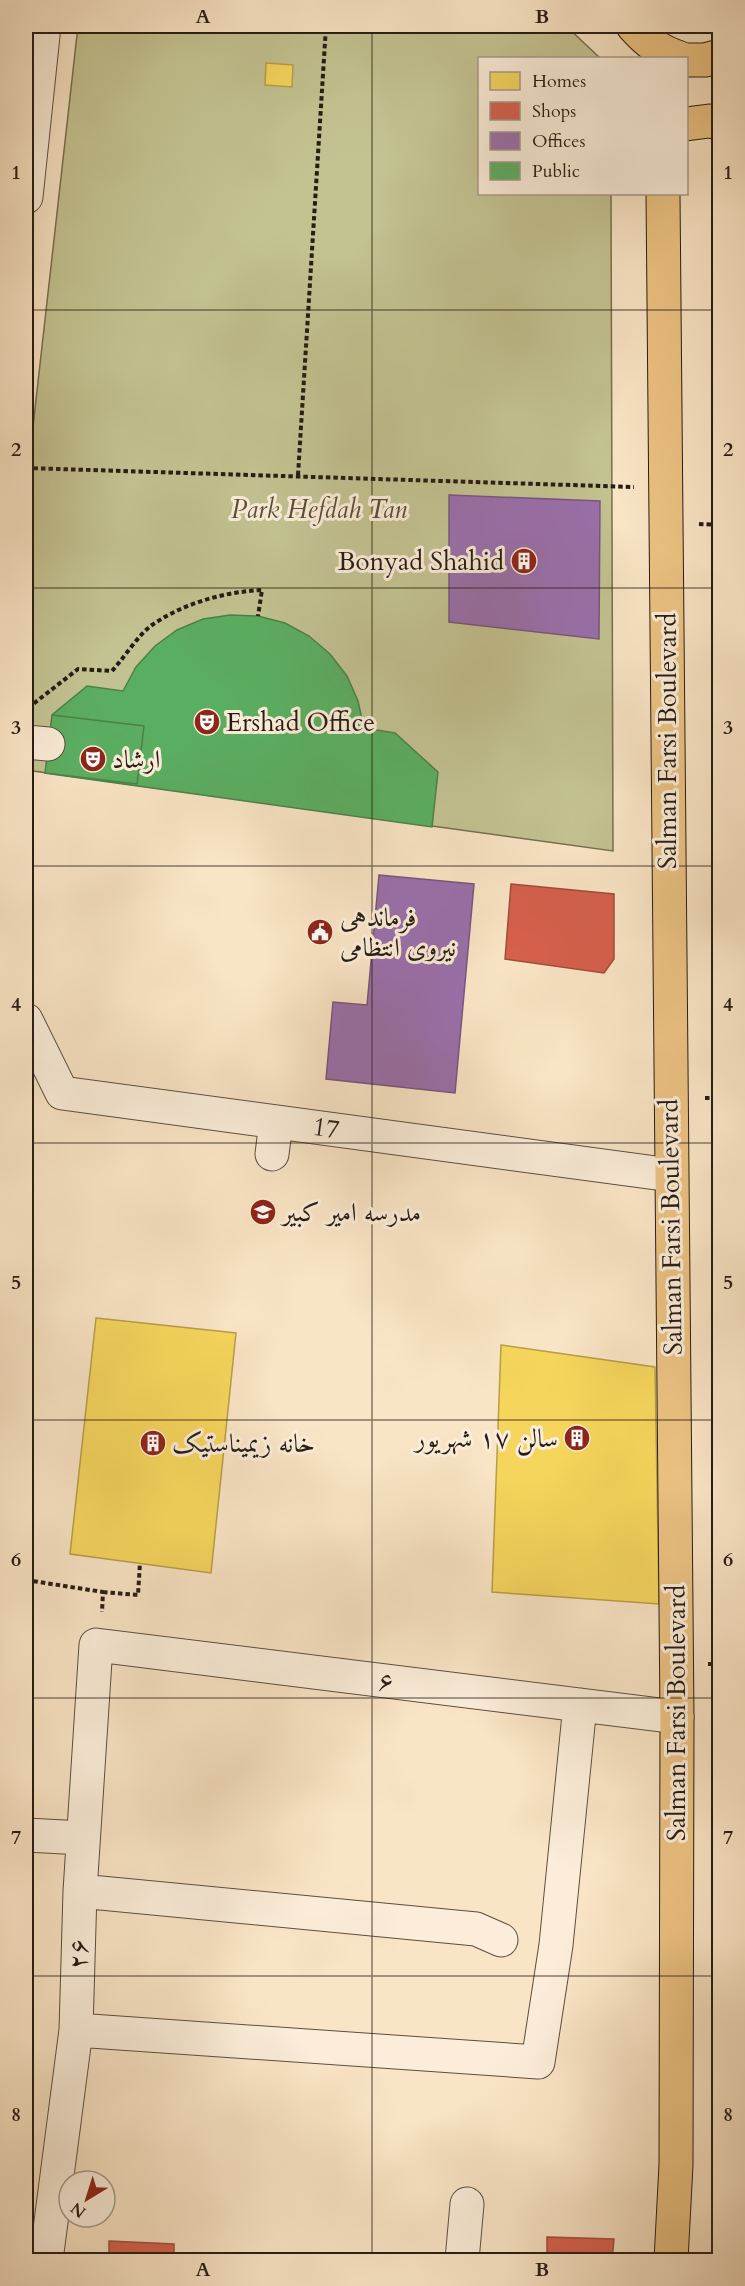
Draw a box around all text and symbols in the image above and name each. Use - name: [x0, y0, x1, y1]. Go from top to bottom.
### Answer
- text: A: [195, 3, 211, 30]
- text: B: [535, 3, 549, 30]
- legend: [478, 57, 688, 195]
- text: Homes: [532, 69, 586, 94]
- text: Shops: [532, 99, 576, 124]
- text: Offices: [532, 129, 586, 154]
- text: 1: [11, 159, 21, 186]
- text: Public: [532, 159, 580, 184]
- text: 1: [723, 159, 733, 186]
- text: 2: [11, 436, 21, 463]
- text: 2: [723, 436, 733, 463]
- park label: Park Hefdah Tan: [231, 492, 407, 527]
- place label: Bonyad Shahid: [338, 544, 504, 579]
- building icon: Bonyad Shahid: [509, 546, 539, 576]
- street label: Salman Farsi Boulevard: [650, 613, 685, 869]
- place label: Ershad Office: [226, 705, 375, 740]
- theatre icon: Ershad Office: [192, 707, 222, 737]
- text: 3: [11, 714, 21, 741]
- text: 3: [723, 714, 733, 741]
- place label: ارشاد: [112, 742, 160, 777]
- theatre icon: ارشاد: [78, 744, 108, 774]
- place label: فرماندهی نیروی انتظامی: [340, 900, 456, 965]
- public building icon: فرماندهی نیروی انتظامی: [305, 917, 335, 947]
- text: 4: [11, 991, 21, 1018]
- text: 4: [723, 991, 733, 1018]
- street label: Salman Farsi Boulevard: [651, 1098, 691, 1356]
- street label: 17: [310, 1109, 342, 1147]
- place label: مدرسه امیر کبیر: [279, 1195, 421, 1230]
- school or university icon: مدرسه امیر کبیر: [248, 1197, 278, 1227]
- text: 5: [11, 1269, 21, 1296]
- text: 5: [723, 1269, 733, 1296]
- place label: سالن ۱۷ شهریور: [412, 1421, 558, 1456]
- building icon: سالن ۱۷ شهریور: [562, 1423, 592, 1453]
- place label: خانه زیمیناستیک: [172, 1426, 315, 1461]
- building icon: خانه زیمیناستیک: [138, 1428, 168, 1458]
- text: 6: [11, 1546, 21, 1573]
- text: 6: [723, 1546, 733, 1573]
- street label: Salman Farsi Boulevard: [659, 1585, 694, 1841]
- street label: ۶: [376, 1663, 396, 1699]
- text: 7: [11, 1824, 21, 1851]
- text: 7: [723, 1824, 733, 1851]
- street label: ۲۶: [60, 1938, 96, 1970]
- text: 8: [11, 2101, 21, 2128]
- text: 8: [723, 2101, 733, 2128]
- north arrow: [57, 2169, 117, 2229]
- text: N: [66, 2197, 91, 2223]
- text: A: [195, 2256, 211, 2283]
- text: B: [535, 2256, 549, 2283]

